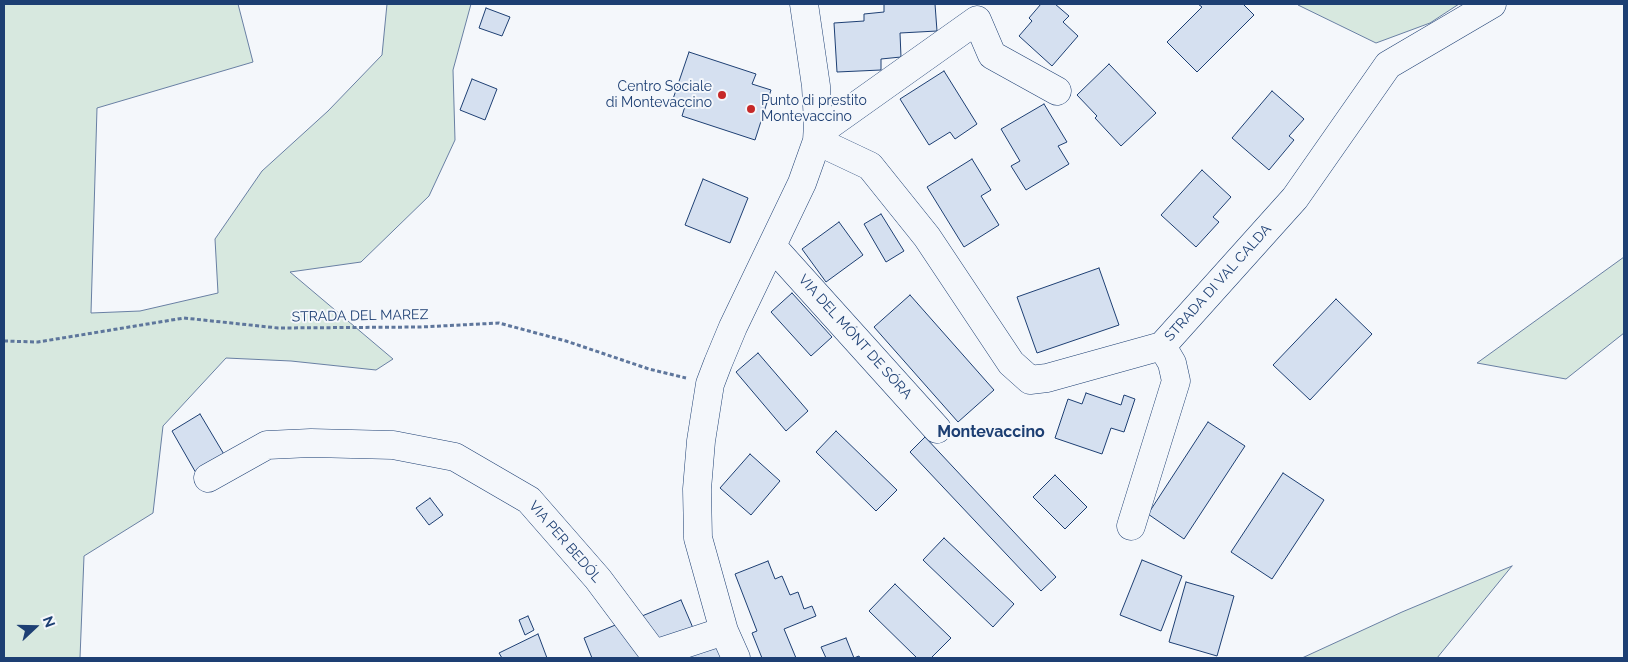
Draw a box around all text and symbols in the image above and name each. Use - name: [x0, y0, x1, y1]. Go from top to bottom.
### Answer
- place label: Centro Sociale di Montevaccino: [606, 79, 712, 111]
- marker: Centro Sociale di Montevaccino: [716, 89, 728, 101]
- place label: Punto di prestito Montevaccino: [761, 93, 867, 125]
- marker: Punto di prestito Montevaccino: [745, 103, 757, 115]
- street label: STRADA DI VAL CALDA: [1161, 221, 1275, 345]
- street label: VIA DEL MÓNT DE SÓRA: [795, 271, 915, 403]
- street label: STRADA DEL MAREZ: [291, 306, 429, 326]
- district label: Montevaccino: [937, 422, 1045, 442]
- street label: VIA PER BEDÓL: [525, 498, 605, 586]
- north arrow: [10, 602, 60, 652]
- text: N: [40, 614, 58, 629]

